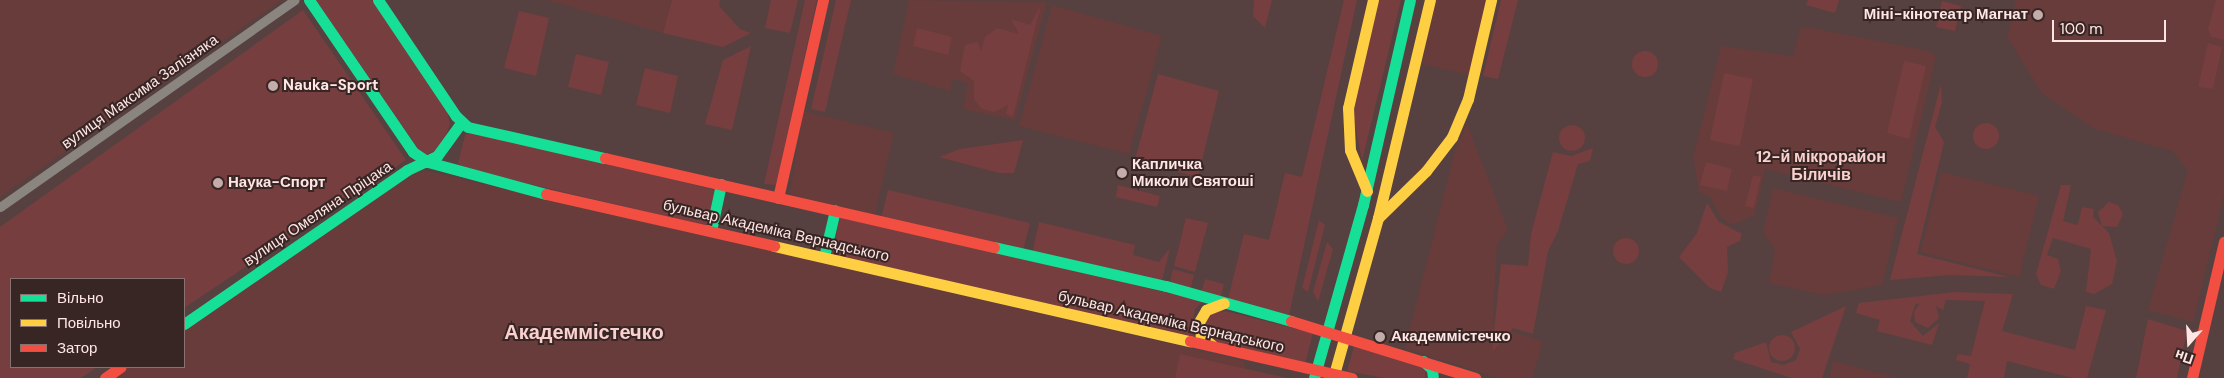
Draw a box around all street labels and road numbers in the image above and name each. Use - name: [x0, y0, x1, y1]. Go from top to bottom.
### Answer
- street label: вулиця Максима Залізняка: [58, 31, 222, 153]
- street label: вулиця Омеляна Пріцака: [241, 158, 395, 270]
- street label: бульвар Академіка Вернадського: [661, 196, 891, 266]
- street label: бульвар Академіка Вернадського: [1056, 287, 1286, 357]

